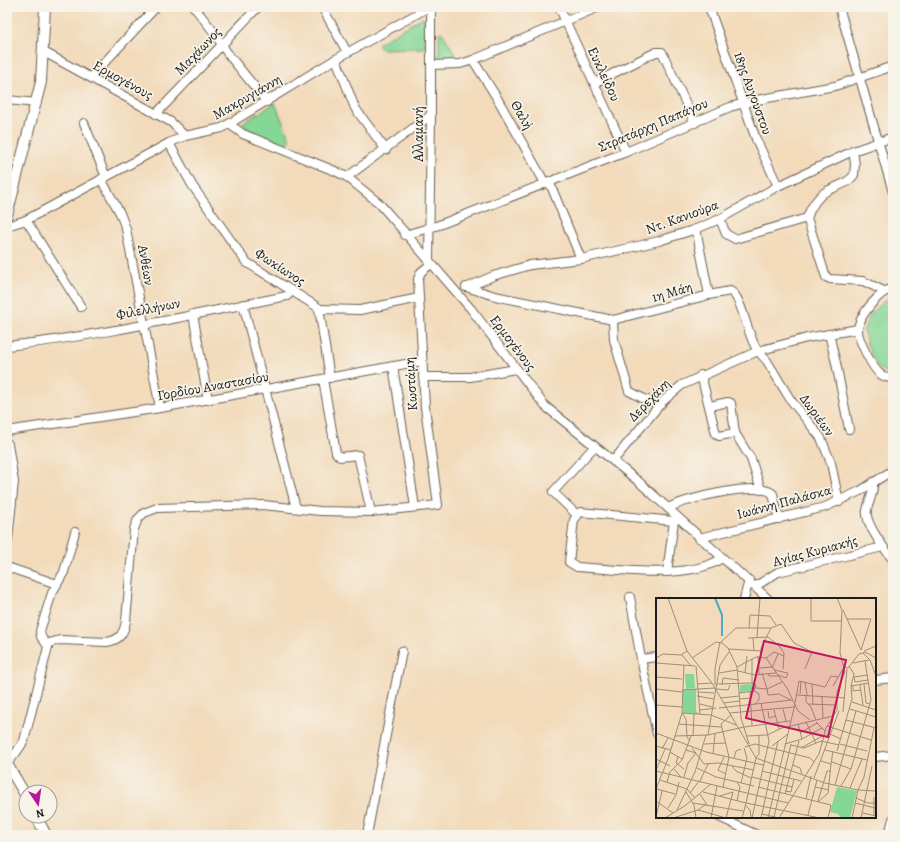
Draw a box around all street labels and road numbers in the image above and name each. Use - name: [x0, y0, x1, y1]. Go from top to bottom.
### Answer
- street label: Μαχάωνος: [170, 23, 226, 79]
- street label: Ευκλείδου: [583, 44, 625, 104]
- street label: 18ης Αυγούστου: [729, 49, 777, 137]
- street label: Ερμογένους: [90, 56, 156, 104]
- street label: Μακρυγιάννη: [209, 70, 285, 124]
- street label: Στρατάρχη Παπάγου: [595, 93, 711, 157]
- street label: Θαλή: [506, 97, 538, 133]
- street label: Αλλαμανή: [409, 106, 428, 163]
- street label: Ντ. Κανιούρα: [643, 195, 722, 239]
- street label: Ανθέων: [133, 242, 159, 287]
- street label: Φωκίωνος: [251, 244, 309, 290]
- street label: 1η Μάη: [649, 277, 695, 307]
- street label: Φιλελλήνων: [114, 293, 182, 325]
- street label: Ερμογένους: [486, 311, 540, 375]
- street label: Κωστάμη: [400, 357, 422, 411]
- street label: Γορδίου Αναστασίου: [156, 367, 270, 405]
- street label: Δερεχάνη: [624, 374, 674, 426]
- street label: Δωριέων: [795, 390, 839, 440]
- street label: Ιωάννη Παλάσκα: [735, 480, 834, 524]
- street label: Αγίας Κυριακής: [770, 531, 859, 572]

